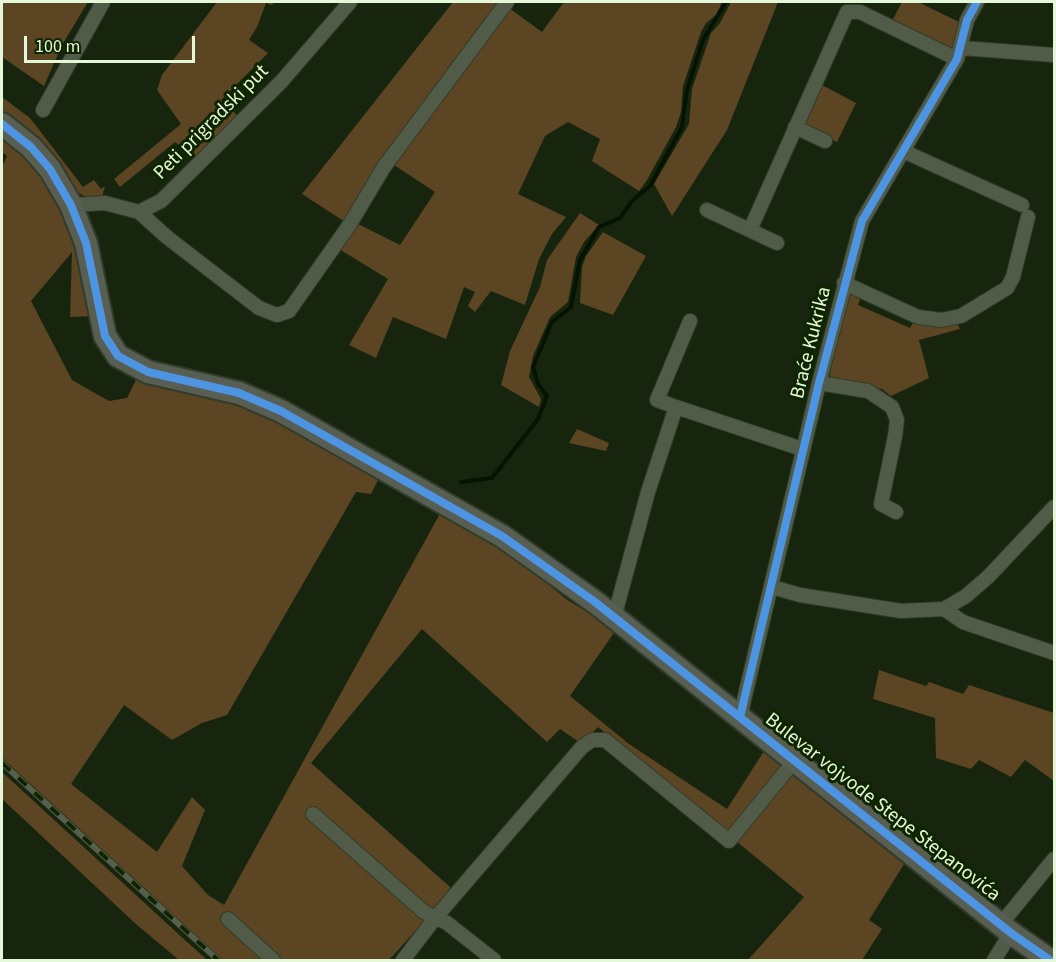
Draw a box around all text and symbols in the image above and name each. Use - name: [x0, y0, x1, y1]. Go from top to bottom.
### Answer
- scale bar: [27, 24, 198, 62]
- text: 100 m: [35, 34, 80, 59]
- street label: Peti prigradski put: [149, 60, 275, 186]
- street label: Braće Kukrika: [786, 284, 838, 402]
- street label: Bulevar vojvode Stepe Stepanovića: [760, 709, 1004, 907]

